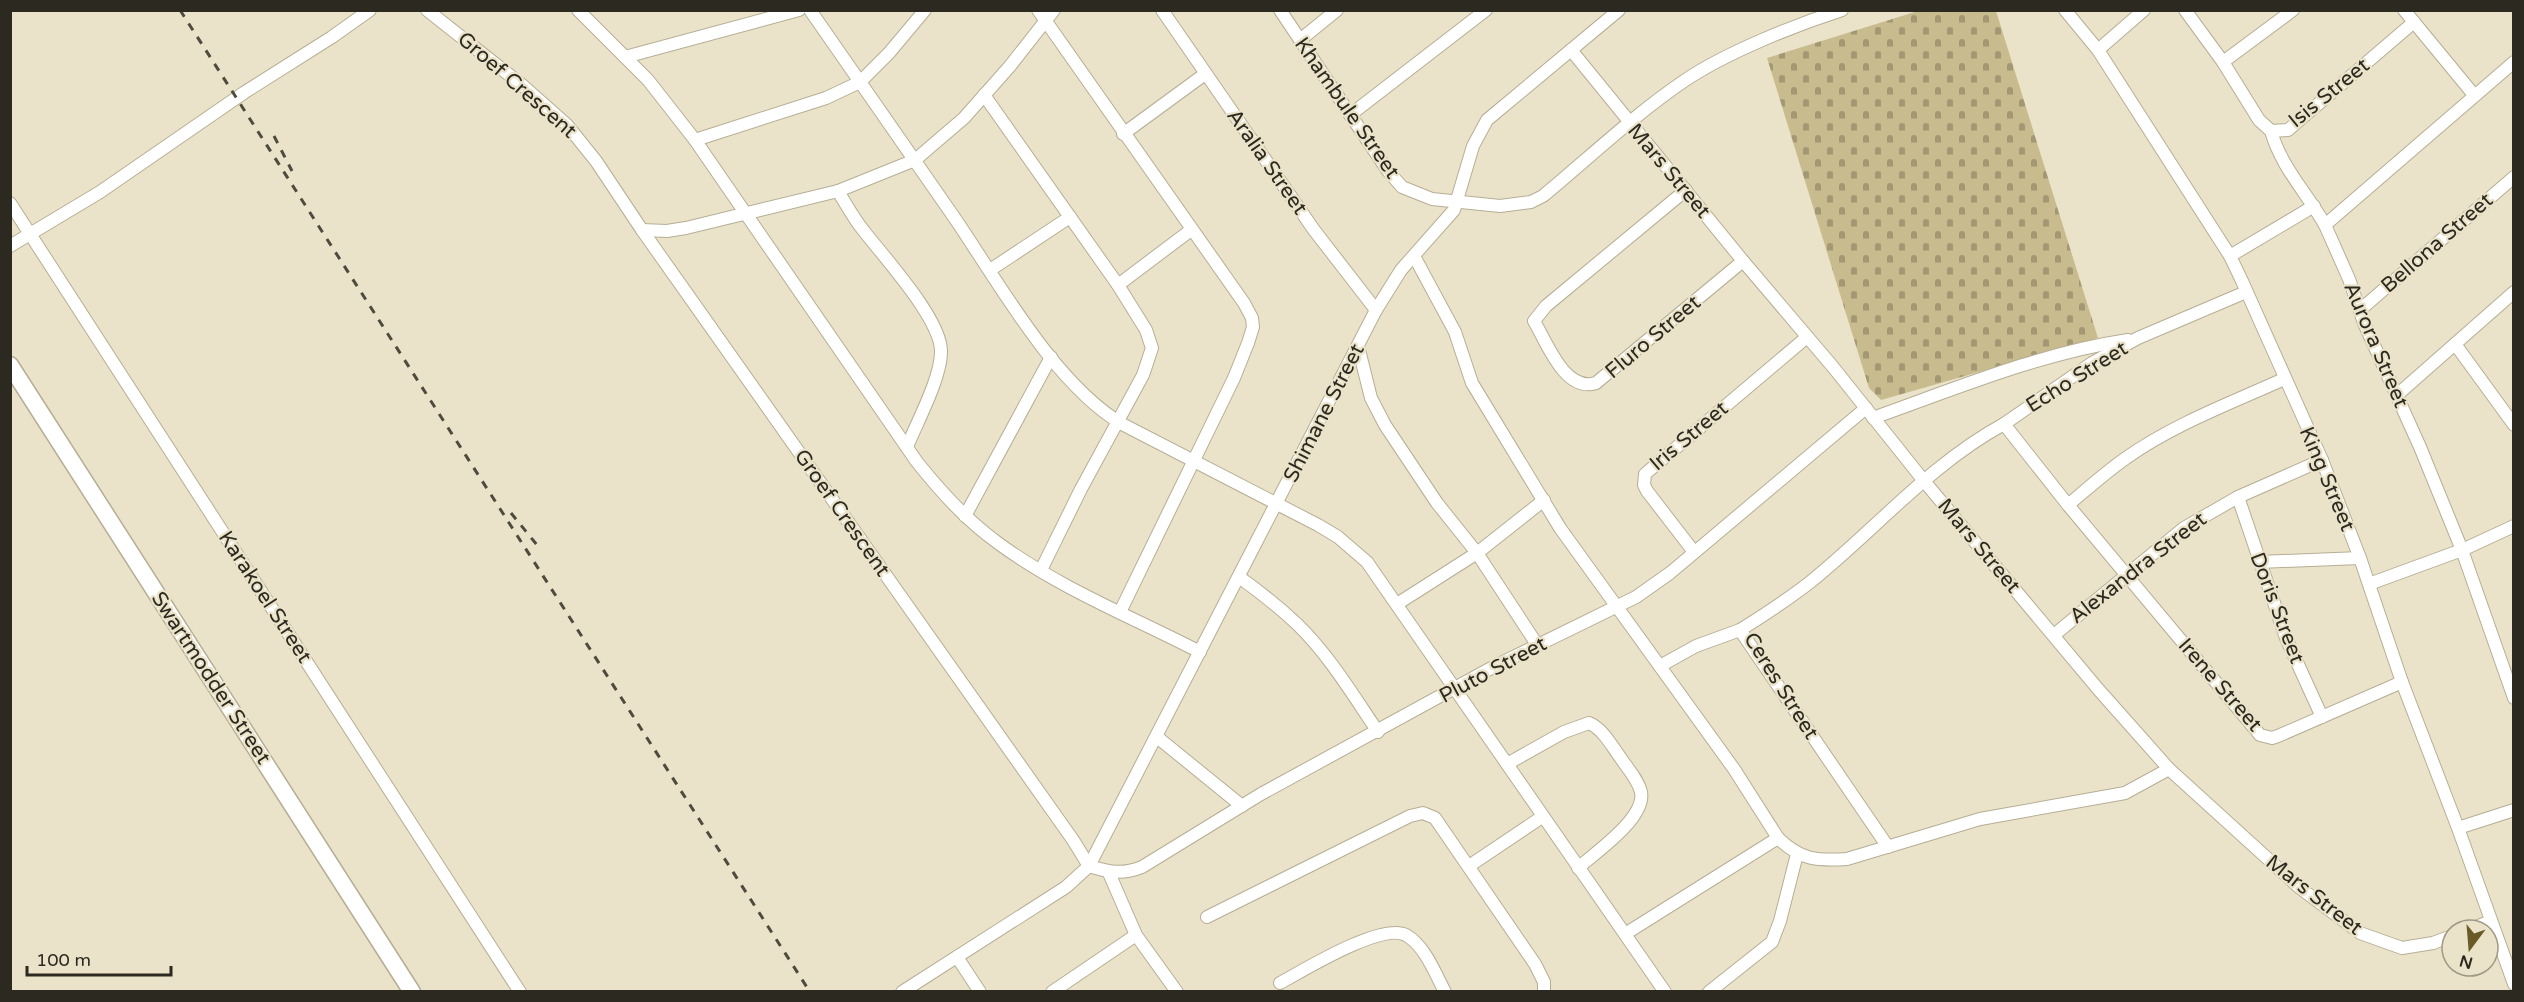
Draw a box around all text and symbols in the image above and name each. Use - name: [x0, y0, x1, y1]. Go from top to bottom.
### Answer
- street label: Groef Crescent: [452, 27, 582, 143]
- street label: Khambule Street: [1289, 33, 1405, 183]
- street label: Isis Street: [2284, 53, 2374, 133]
- street label: Aralia Street: [1221, 104, 1313, 220]
- street label: Mars Street: [1622, 119, 1716, 223]
- street label: Bellona Street: [2376, 188, 2498, 298]
- street label: Aurora Street: [2338, 278, 2414, 412]
- street label: Fluro Street: [1600, 290, 1706, 384]
- street label: Echo Street: [2021, 336, 2133, 418]
- street label: Shimane Street: [1278, 340, 1370, 486]
- street label: Iris Street: [1645, 396, 1733, 476]
- street label: King Street: [2294, 423, 2360, 535]
- street label: Groef Crescent: [789, 445, 895, 581]
- street label: Mars Street: [1932, 494, 2026, 598]
- street label: Alexandra Street: [2064, 507, 2212, 629]
- street label: Karakoel Street: [213, 526, 317, 668]
- street label: Doris Street: [2244, 549, 2310, 667]
- street label: Swartmodder Street: [146, 587, 276, 769]
- street label: Ceres Street: [1738, 628, 1824, 744]
- street label: Pluto Street: [1435, 631, 1551, 709]
- street label: Irene Street: [2173, 633, 2267, 737]
- street label: Mars Street: [2261, 850, 2367, 940]
- north arrow: [2440, 918, 2500, 978]
- scale bar: [27, 939, 171, 977]
- text: 100 m: [36, 949, 91, 971]
- text: N: [2457, 950, 2475, 973]

